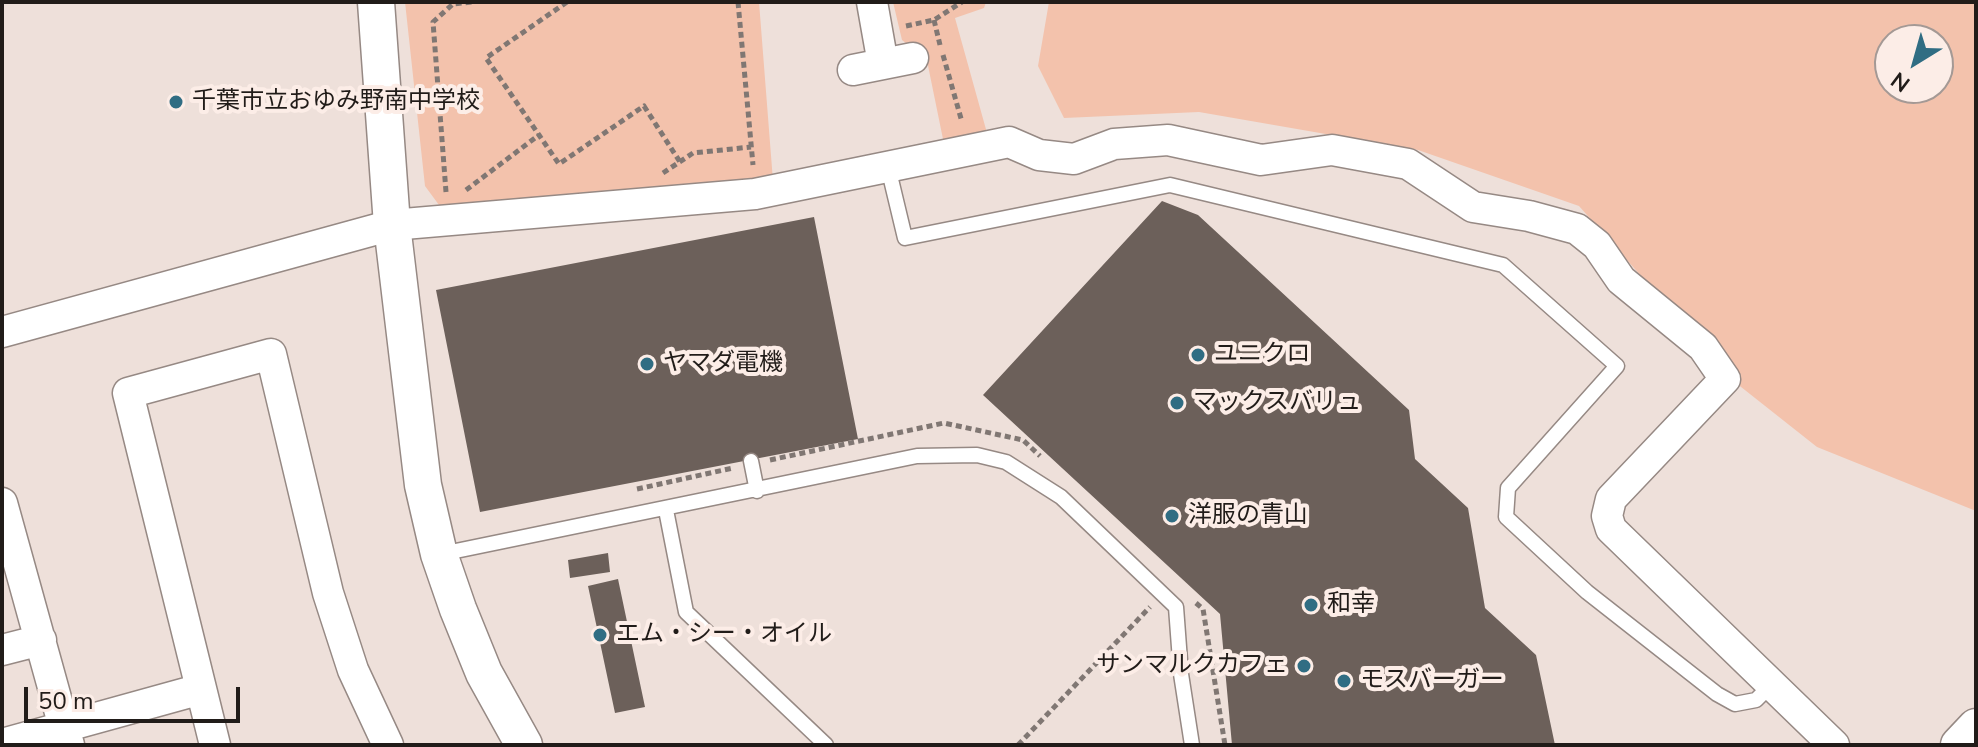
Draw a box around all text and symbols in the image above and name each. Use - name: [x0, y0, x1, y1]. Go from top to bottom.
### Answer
- north arrow: [1874, 24, 1954, 104]
- text: N: [1885, 65, 1916, 99]
- place label: 千葉市立おゆみ野南中学校: [192, 88, 480, 116]
- marker: 千葉市立おゆみ野南中学校: [167, 93, 185, 111]
- place label: ユニクロ: [1214, 341, 1310, 369]
- marker: ユニクロ: [1189, 346, 1207, 364]
- place label: ヤマダ電機: [663, 350, 783, 378]
- marker: ヤマダ電機: [638, 355, 656, 373]
- place label: マックスバリュ: [1193, 389, 1361, 417]
- marker: マックスバリュ: [1168, 394, 1186, 412]
- place label: 洋服の青山: [1188, 502, 1308, 530]
- marker: 洋服の青山: [1163, 507, 1181, 525]
- place label: 和幸: [1327, 591, 1375, 619]
- marker: 和幸: [1302, 596, 1320, 614]
- place label: エム・シー・オイル: [616, 621, 832, 649]
- marker: エム・シー・オイル: [591, 626, 609, 644]
- place label: サンマルクカフェ: [1096, 652, 1288, 680]
- marker: サンマルクカフェ: [1295, 657, 1313, 675]
- place label: モスバーガー: [1360, 667, 1504, 695]
- scale bar: [28, 671, 244, 721]
- marker: モスバーガー: [1335, 672, 1353, 690]
- text: 50 m: [38, 685, 94, 717]

